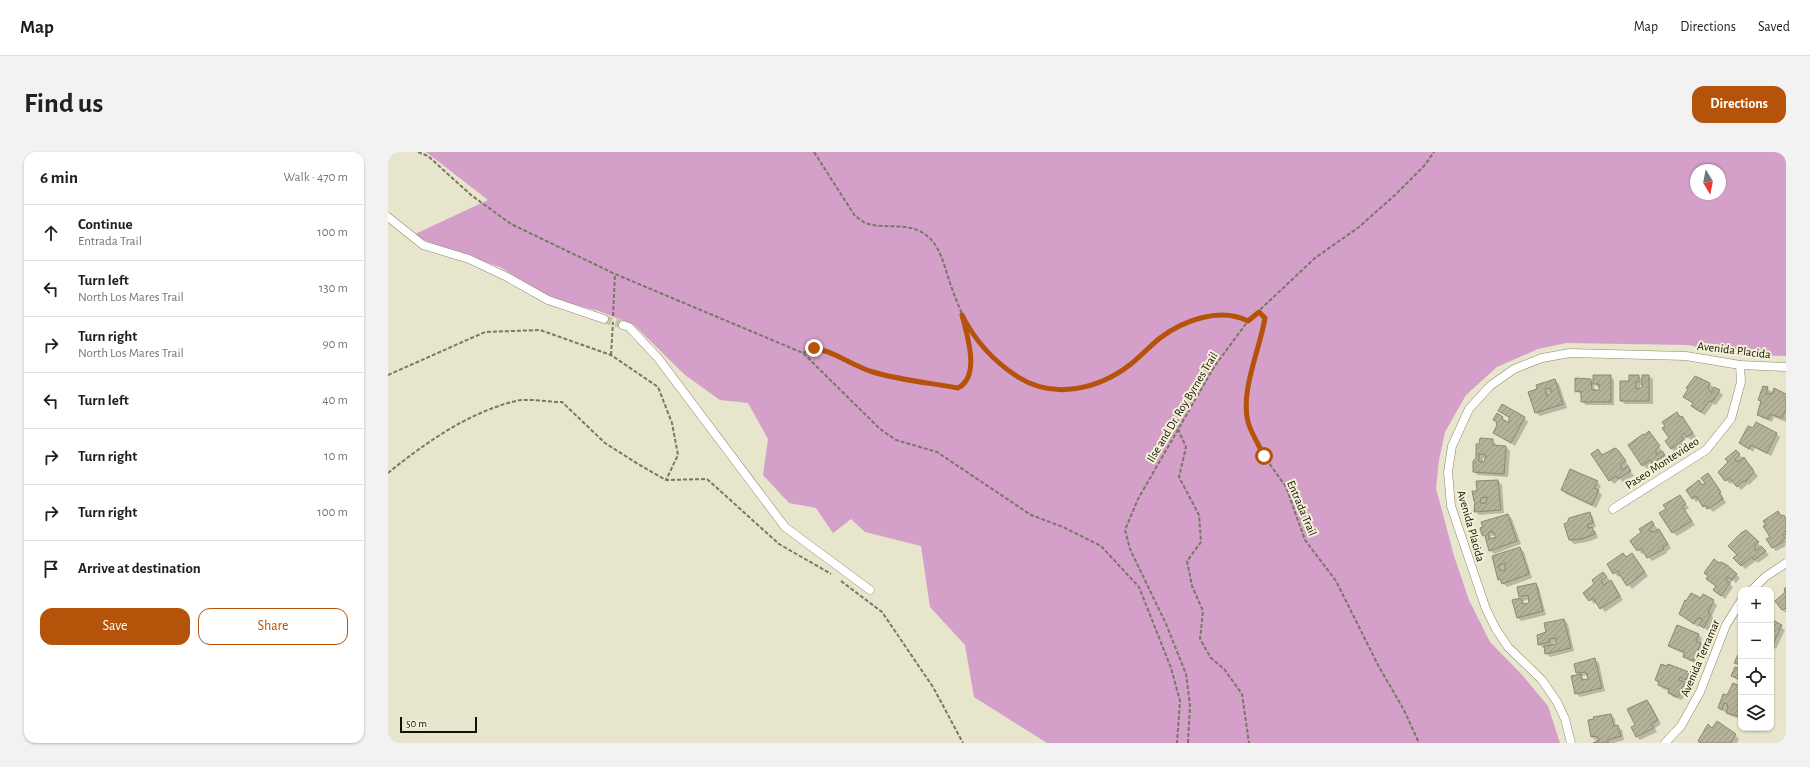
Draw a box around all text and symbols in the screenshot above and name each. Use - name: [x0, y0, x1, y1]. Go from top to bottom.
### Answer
- text: Map: [20, 18, 54, 37]
- text: Map: [1634, 20, 1658, 34]
- text: Directions: [1680, 20, 1736, 34]
- text: Saved: [1758, 20, 1790, 34]
- button: Directions: [1692, 86, 1786, 123]
- text: Find us: [24, 90, 103, 118]
- north arrow: [1690, 164, 1726, 200]
- text: 6 min: [40, 169, 78, 186]
- text: Walk · 470 m: [284, 171, 348, 184]
- text: Continue: [78, 217, 133, 232]
- icon: ahead: [40, 222, 62, 244]
- text: 100 m: [317, 226, 348, 239]
- text: Entrada Trail: [78, 235, 142, 248]
- text: Turn left: [78, 273, 129, 288]
- icon: left: [40, 278, 62, 300]
- text: 130 m: [319, 282, 348, 295]
- text: North Los Mares Trail: [78, 291, 184, 304]
- text: Turn right: [78, 329, 137, 344]
- icon: right: [40, 334, 62, 356]
- text: 90 m: [322, 338, 348, 351]
- route end: [805, 339, 823, 357]
- street label: Avenida Placida: [1697, 340, 1772, 361]
- text: North Los Mares Trail: [78, 347, 184, 360]
- street label: Ilse and Dr. Roy Byrnes Trail: [1144, 350, 1220, 465]
- icon: left: [40, 390, 62, 412]
- text: Turn left: [78, 393, 129, 408]
- text: 40 m: [322, 394, 348, 407]
- street label: Paseo Montevideo: [1623, 435, 1701, 491]
- icon: right: [40, 446, 62, 468]
- route start: [1255, 447, 1273, 465]
- text: Turn right: [78, 449, 137, 464]
- text: 10 m: [324, 450, 348, 463]
- street label: Entrada Trail: [1285, 479, 1319, 537]
- street label: Avenida Placida: [1455, 489, 1487, 564]
- icon: right: [40, 502, 62, 524]
- text: Turn right: [78, 505, 137, 520]
- text: 100 m: [317, 506, 348, 519]
- icon: arrive: [40, 558, 62, 580]
- text: Arrive at destination: [78, 561, 201, 576]
- map controls: [1738, 587, 1774, 731]
- button: +: [1738, 587, 1774, 623]
- button: Save: [40, 608, 190, 645]
- button: Share: [198, 608, 348, 645]
- street label: Avenida Terramar: [1678, 618, 1722, 698]
- button: −: [1738, 623, 1774, 659]
- button: locate: [1738, 659, 1774, 695]
- button: layers: [1738, 695, 1774, 731]
- scale bar: [400, 715, 477, 734]
- text: 50 m: [406, 718, 427, 729]

